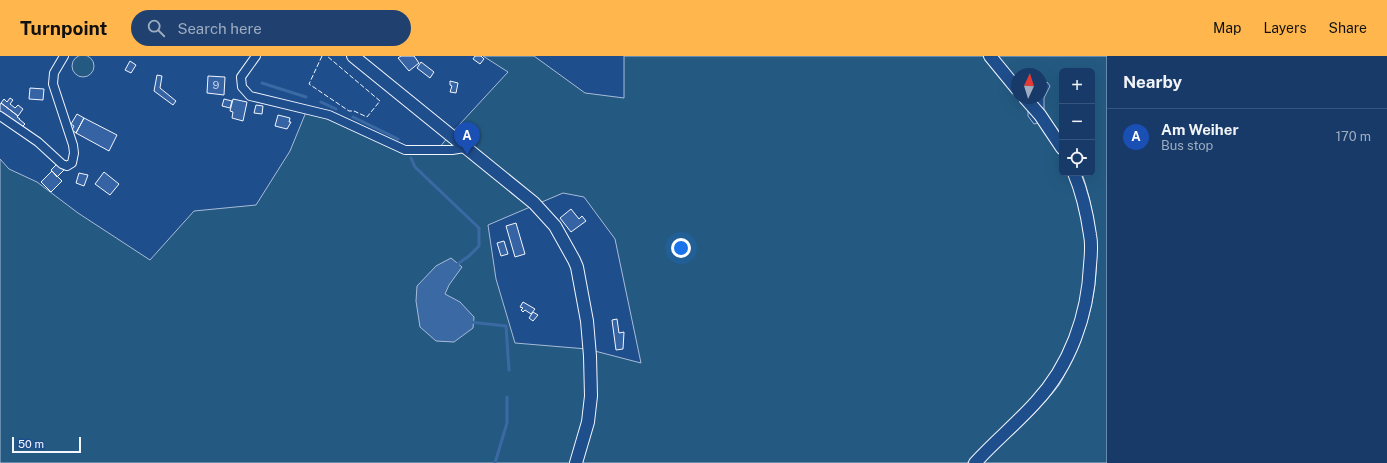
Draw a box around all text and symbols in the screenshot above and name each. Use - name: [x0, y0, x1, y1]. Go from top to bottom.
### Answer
- search box: [131, 10, 411, 46]
- text: Turnpoint: [20, 17, 107, 39]
- icon: search: [145, 17, 167, 39]
- text: Search here: [177, 20, 262, 37]
- text: Map: [1213, 20, 1241, 36]
- text: Layers: [1263, 20, 1307, 36]
- text: Share: [1329, 20, 1367, 36]
- north arrow: [1011, 68, 1047, 104]
- map controls: [1059, 68, 1095, 176]
- button: +: [1059, 68, 1095, 104]
- text: Nearby: [1123, 72, 1182, 92]
- house number: 9: [213, 79, 220, 91]
- button: −: [1059, 104, 1095, 140]
- text: Am Weiher: [1161, 121, 1239, 138]
- pin: A: [454, 122, 480, 155]
- text: A: [1131, 129, 1141, 144]
- text: 170 m: [1336, 129, 1371, 144]
- text: Bus stop: [1161, 138, 1213, 153]
- button: locate: [1059, 140, 1095, 176]
- your location: [671, 238, 691, 258]
- scale bar: [12, 435, 81, 454]
- text: 50 m: [18, 438, 44, 450]

